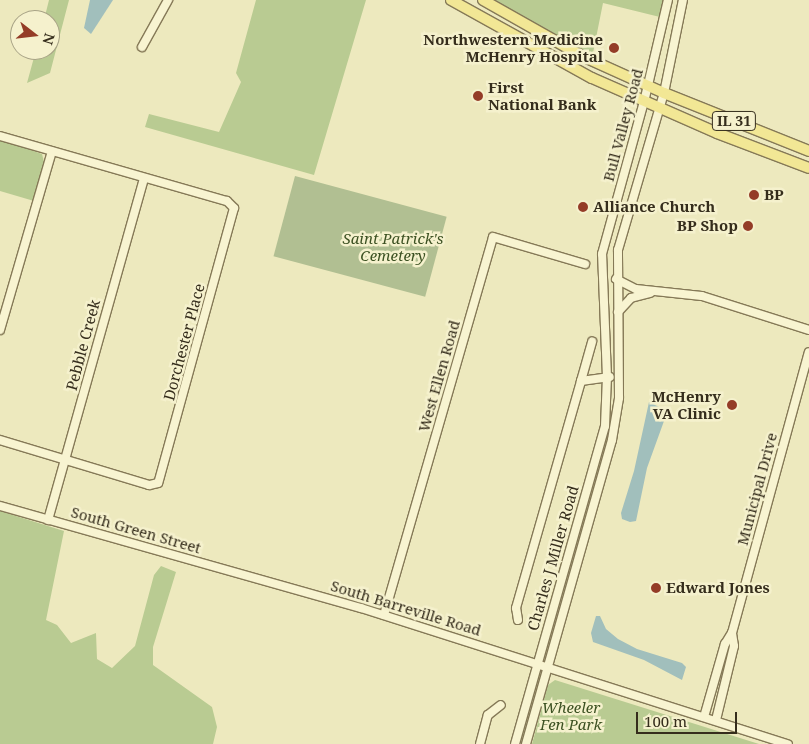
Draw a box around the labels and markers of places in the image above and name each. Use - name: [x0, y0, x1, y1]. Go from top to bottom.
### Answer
- place label: Northwestern Medicine McHenry Hospital: [423, 30, 603, 65]
- marker: Northwestern Medicine McHenry Hospital: [607, 41, 621, 55]
- place label: First National Bank: [488, 78, 596, 113]
- marker: First National Bank: [472, 90, 484, 102]
- place label: BP: [764, 186, 784, 204]
- marker: BP: [748, 189, 760, 201]
- place label: Alliance Church: [593, 198, 715, 216]
- marker: Alliance Church: [577, 201, 589, 213]
- place label: BP Shop: [677, 217, 738, 235]
- marker: BP Shop: [742, 220, 754, 232]
- place label: McHenry VA Clinic: [651, 387, 721, 422]
- marker: McHenry VA Clinic: [725, 398, 739, 412]
- place label: Edward Jones: [666, 579, 770, 597]
- marker: Edward Jones: [650, 582, 662, 594]

